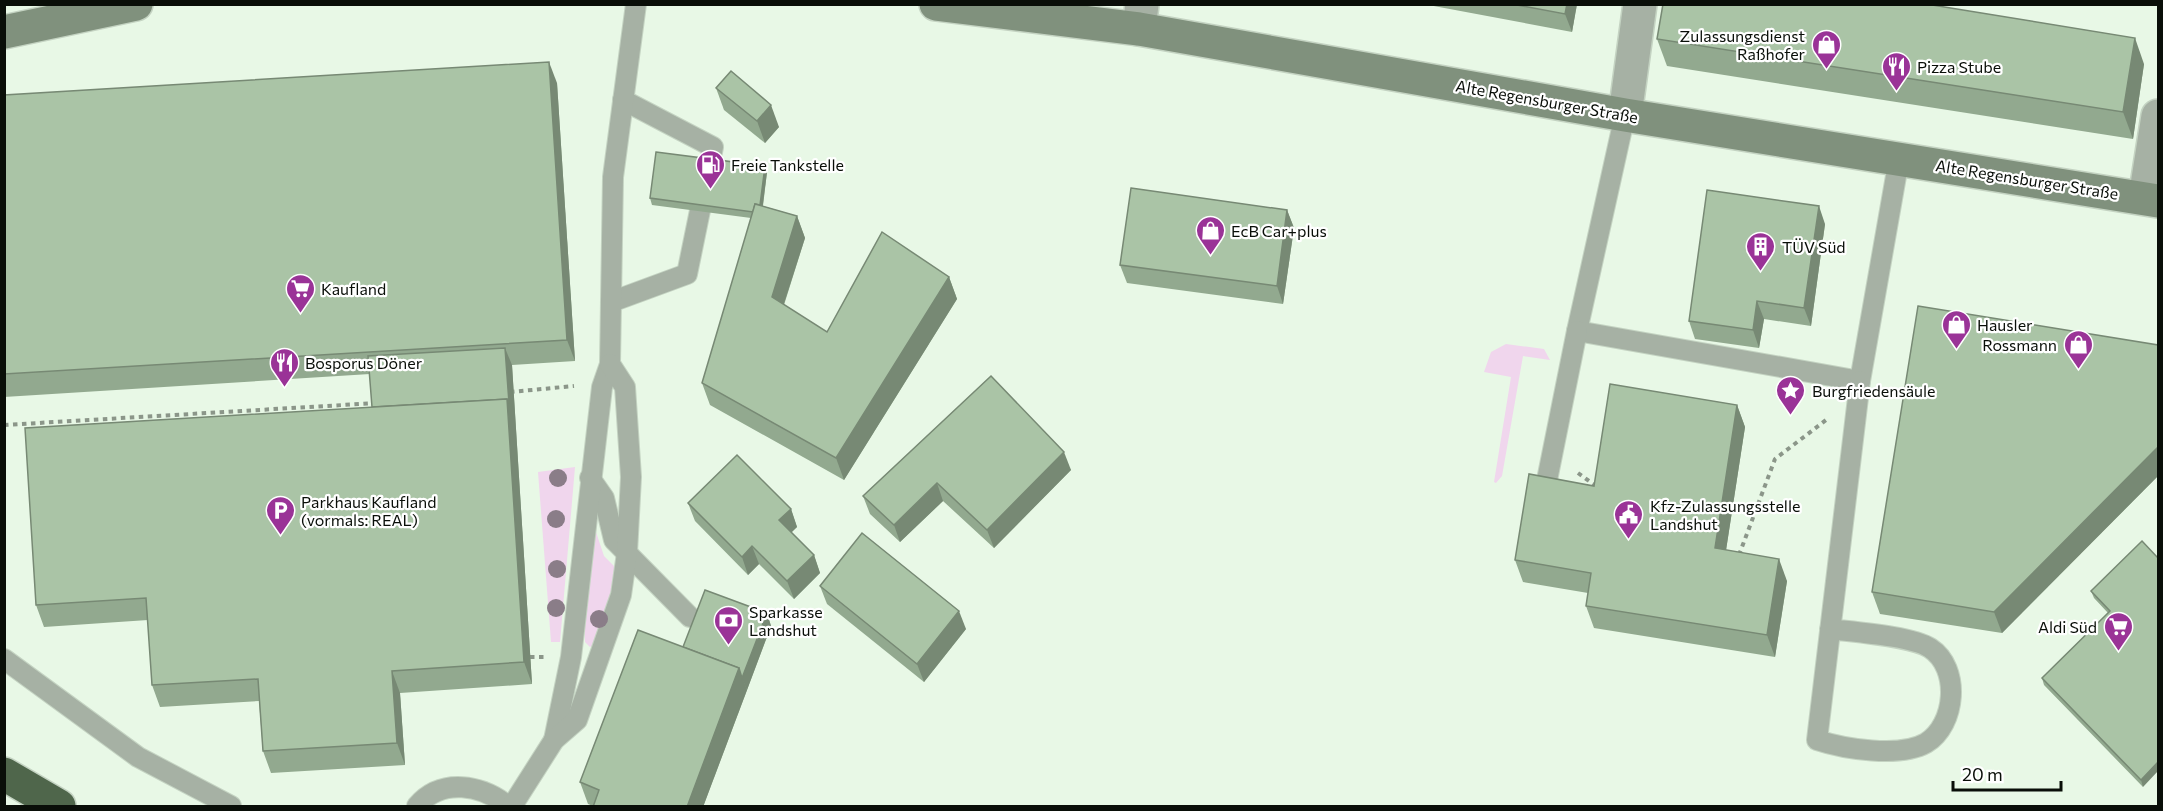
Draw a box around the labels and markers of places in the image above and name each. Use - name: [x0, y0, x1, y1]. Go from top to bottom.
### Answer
- place label: Zulassungsdienst Raßhofer: [1680, 26, 1806, 63]
- shop icon: Zulassungsdienst Raßhofer: [1810, 28, 1842, 70]
- restaurant icon: Pizza Stube: [1880, 50, 1912, 92]
- place label: Pizza Stube: [1917, 57, 2001, 76]
- fuel station icon: Freie Tankstelle: [694, 148, 726, 190]
- place label: Freie Tankstelle: [731, 155, 844, 174]
- shop icon: EcB Car+plus: [1194, 214, 1226, 256]
- place label: EcB Car+plus: [1231, 221, 1327, 240]
- building icon: TÜV Süd: [1745, 230, 1777, 272]
- place label: TÜV Süd: [1782, 237, 1846, 256]
- supermarket icon: Kaufland: [284, 272, 316, 314]
- place label: Kaufland: [321, 279, 386, 298]
- shop icon: Hausler: [1940, 308, 1972, 350]
- place label: Hausler: [1977, 315, 2033, 334]
- shop icon: Rossmann: [2062, 328, 2094, 370]
- place label: Rossmann: [1982, 335, 2057, 354]
- restaurant icon: Bosporus Döner: [268, 346, 300, 388]
- place label: Bosporus Döner: [305, 353, 423, 372]
- place icon: Burgfriedensäule: [1775, 374, 1807, 416]
- place label: Burgfriedensäule: [1812, 381, 1935, 400]
- place label: Parkhaus Kaufland (vormals: REAL): [301, 492, 437, 529]
- parking icon: Parkhaus Kaufland (vormals: REAL): [264, 494, 296, 536]
- place label: Kfz-Zulassungsstelle Landshut: [1650, 496, 1800, 533]
- public building icon: Kfz-Zulassungsstelle Landshut: [1613, 498, 1645, 540]
- place label: Sparkasse Landshut: [749, 602, 823, 639]
- bank icon: Sparkasse Landshut: [712, 604, 744, 646]
- supermarket icon: Aldi Süd: [2102, 610, 2134, 652]
- place label: Aldi Süd: [2038, 617, 2097, 636]

